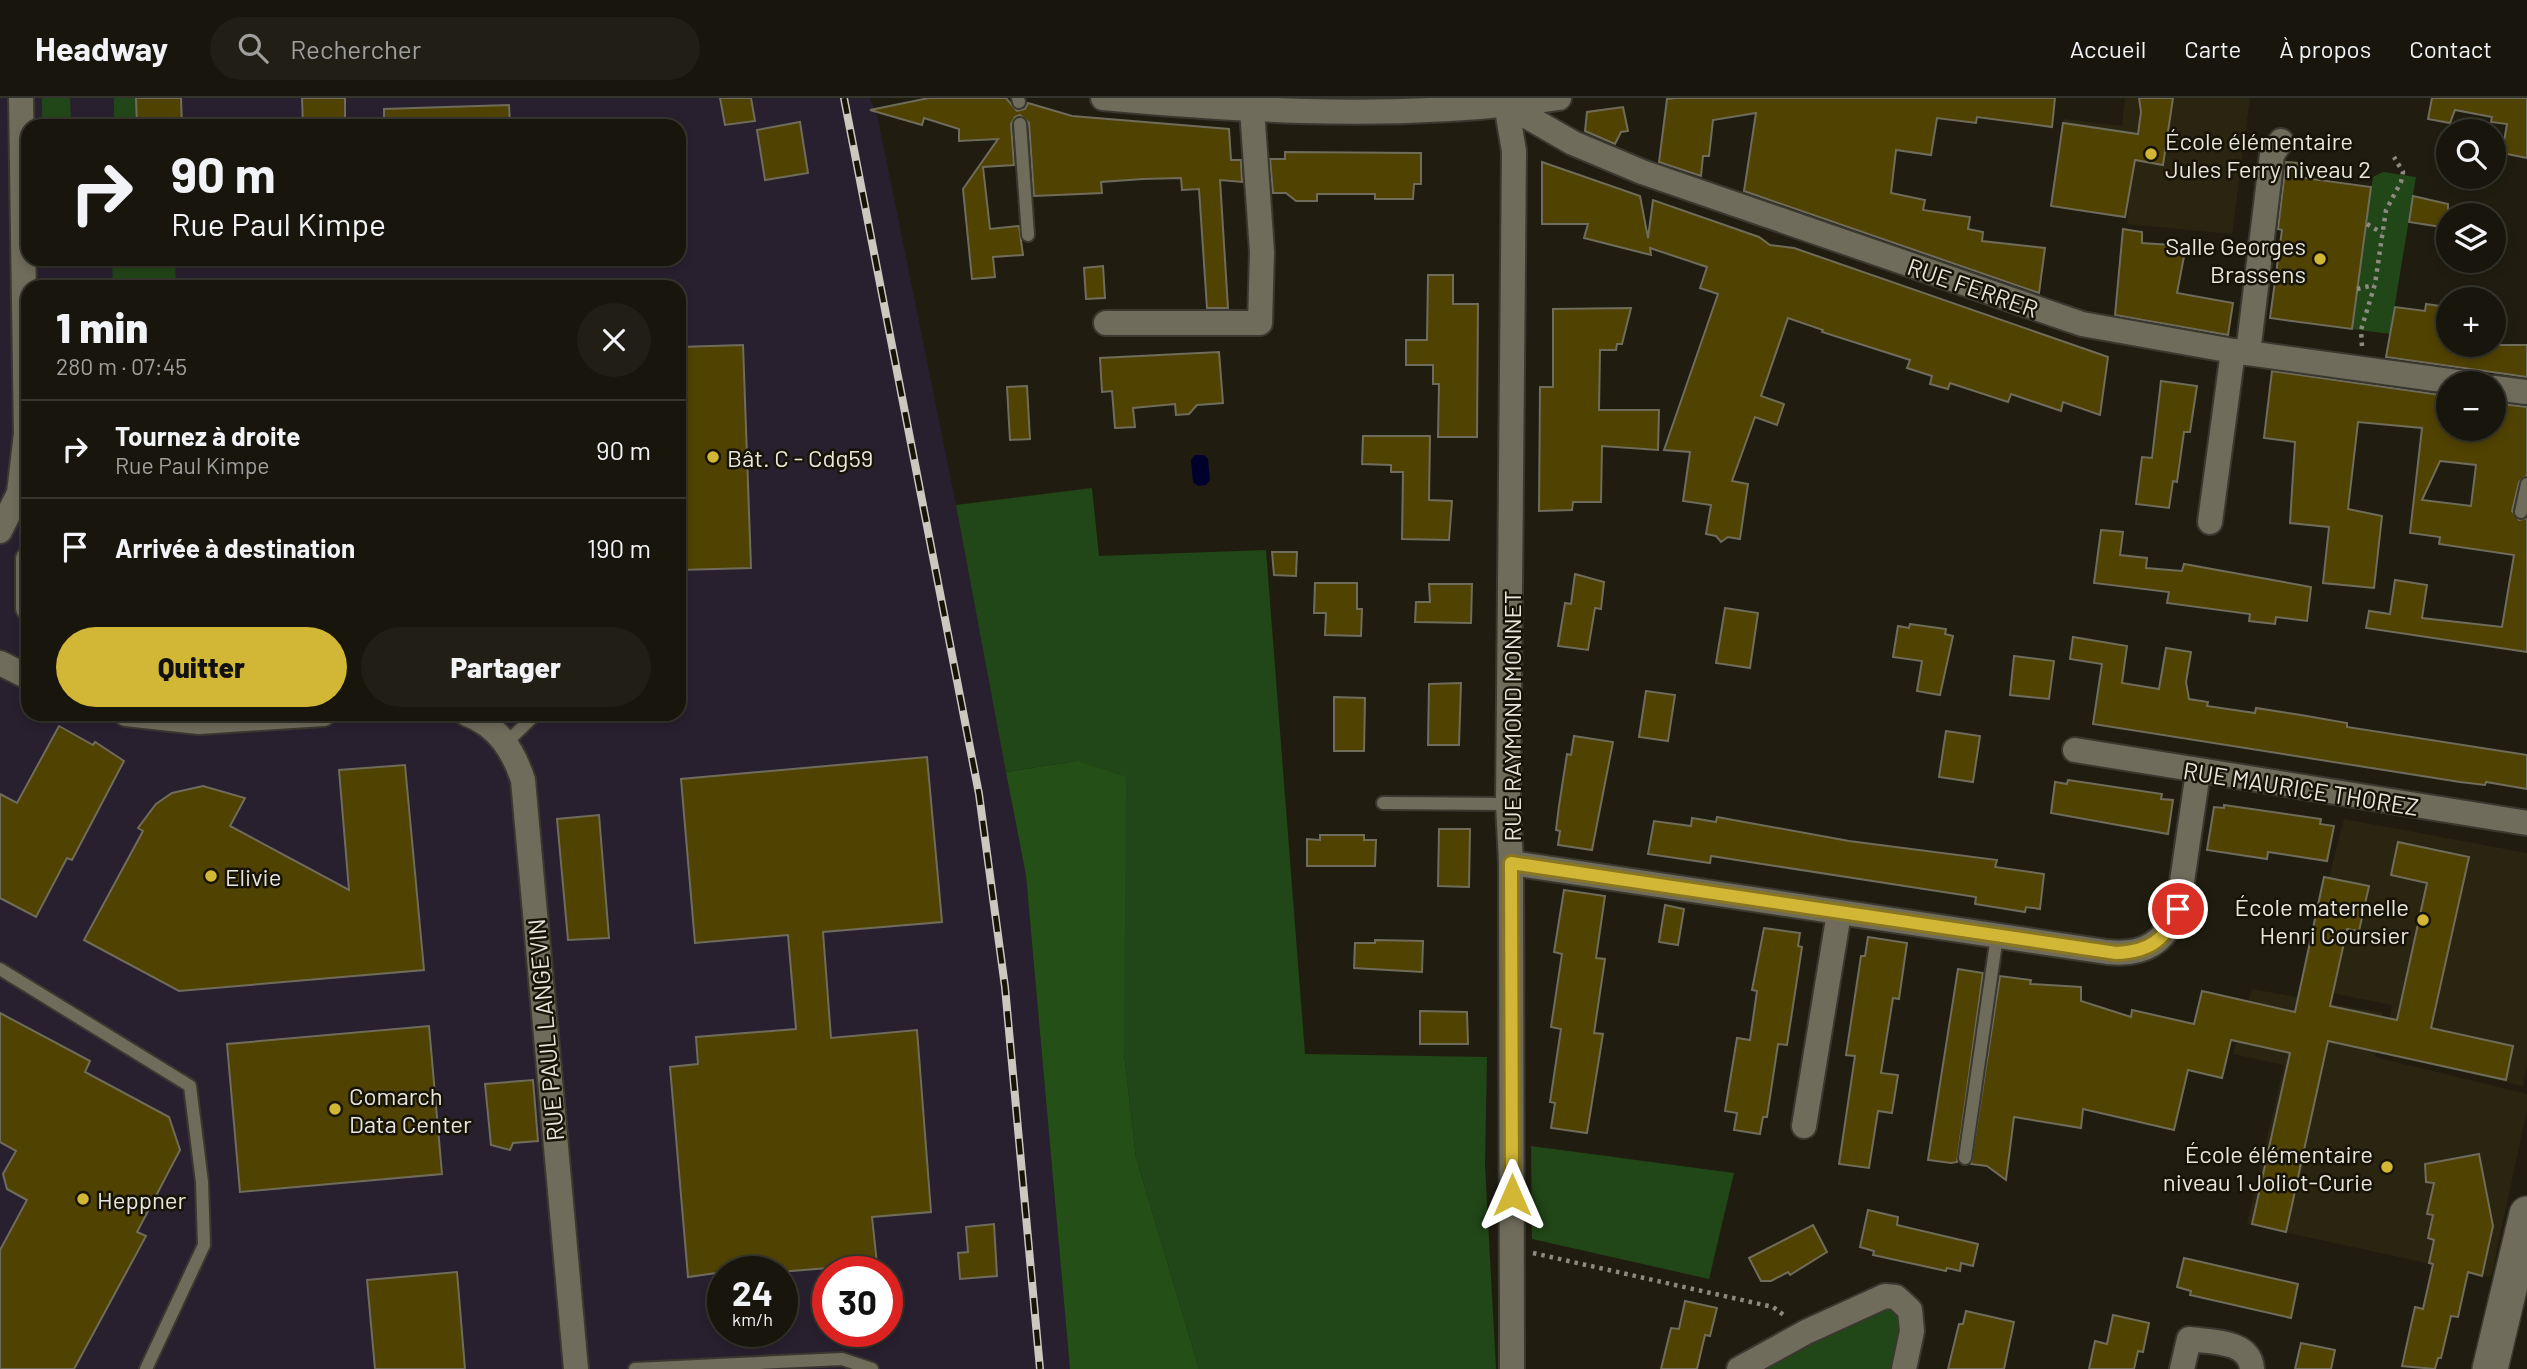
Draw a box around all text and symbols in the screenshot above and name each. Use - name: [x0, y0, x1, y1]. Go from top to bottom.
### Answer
- search box: [210, 17, 700, 80]
- text: Headway: [35, 28, 168, 68]
- icon: search: [234, 29, 272, 67]
- text: Rechercher: [290, 33, 421, 64]
- text: Accueil: [2070, 34, 2146, 63]
- text: Carte: [2184, 34, 2241, 63]
- text: À propos: [2279, 34, 2371, 63]
- text: Contact: [2409, 34, 2492, 63]
- map controls: [2436, 119, 2506, 441]
- button: search: [2436, 119, 2506, 189]
- place label: École élémentaire Jules Ferry niveau 2: [2165, 126, 2371, 183]
- text: 90 m: [171, 144, 276, 203]
- marker: École élémentaire Jules Ferry niveau 2: [2143, 146, 2159, 162]
- icon: right: [56, 147, 147, 238]
- button: layers: [2436, 203, 2506, 273]
- text: Rue Paul Kimpe: [171, 204, 386, 242]
- place label: Salle Georges Brassens: [2165, 231, 2306, 288]
- street label: RUE FERRER: [1904, 251, 2042, 323]
- marker: Salle Georges Brassens: [2312, 251, 2328, 267]
- button: +: [2436, 287, 2506, 357]
- text: 1 min: [56, 301, 148, 351]
- button: close: [577, 303, 651, 377]
- text: 280 m · 07:45: [56, 352, 187, 380]
- button: −: [2436, 371, 2506, 441]
- text: Tournez à droite: [115, 420, 300, 451]
- icon: right: [56, 430, 94, 468]
- text: 90 m: [596, 434, 651, 465]
- place label: Bât. C - Cdg59: [727, 443, 873, 472]
- marker: Bât. C - Cdg59: [705, 449, 721, 465]
- text: Rue Paul Kimpe: [115, 451, 270, 479]
- icon: arrive: [56, 528, 94, 566]
- text: Arrivée à destination: [115, 532, 355, 563]
- text: 190 m: [587, 532, 651, 563]
- street label: RUE RAYMOND MONNET: [1497, 590, 1526, 842]
- button: Quitter: [56, 627, 347, 707]
- button: Partager: [361, 627, 651, 707]
- street label: RUE MAURICE THOREZ: [2181, 755, 2421, 821]
- place label: Elivie: [225, 862, 281, 891]
- marker: Elivie: [203, 868, 219, 884]
- pin: [2148, 879, 2208, 939]
- icon: arrive: [2159, 890, 2197, 928]
- place label: École maternelle Henri Coursier: [2235, 892, 2409, 949]
- marker: École maternelle Henri Coursier: [2415, 912, 2431, 928]
- street label: RUE PAUL LANGEVIN: [521, 918, 569, 1142]
- place label: Comarch Data Center: [349, 1081, 472, 1138]
- marker: Comarch Data Center: [327, 1101, 343, 1117]
- place label: École élémentaire niveau 1 Joliot-Curie: [2163, 1139, 2373, 1196]
- position arrow: [1475, 1158, 1549, 1232]
- marker: École élémentaire niveau 1 Joliot-Curie: [2379, 1159, 2395, 1175]
- place label: Heppner: [97, 1185, 187, 1214]
- marker: Heppner: [75, 1191, 91, 1207]
- speed limit sign: 30: [812, 1256, 903, 1347]
- text: 24: [732, 1271, 773, 1313]
- text: km/h: [732, 1308, 773, 1330]

